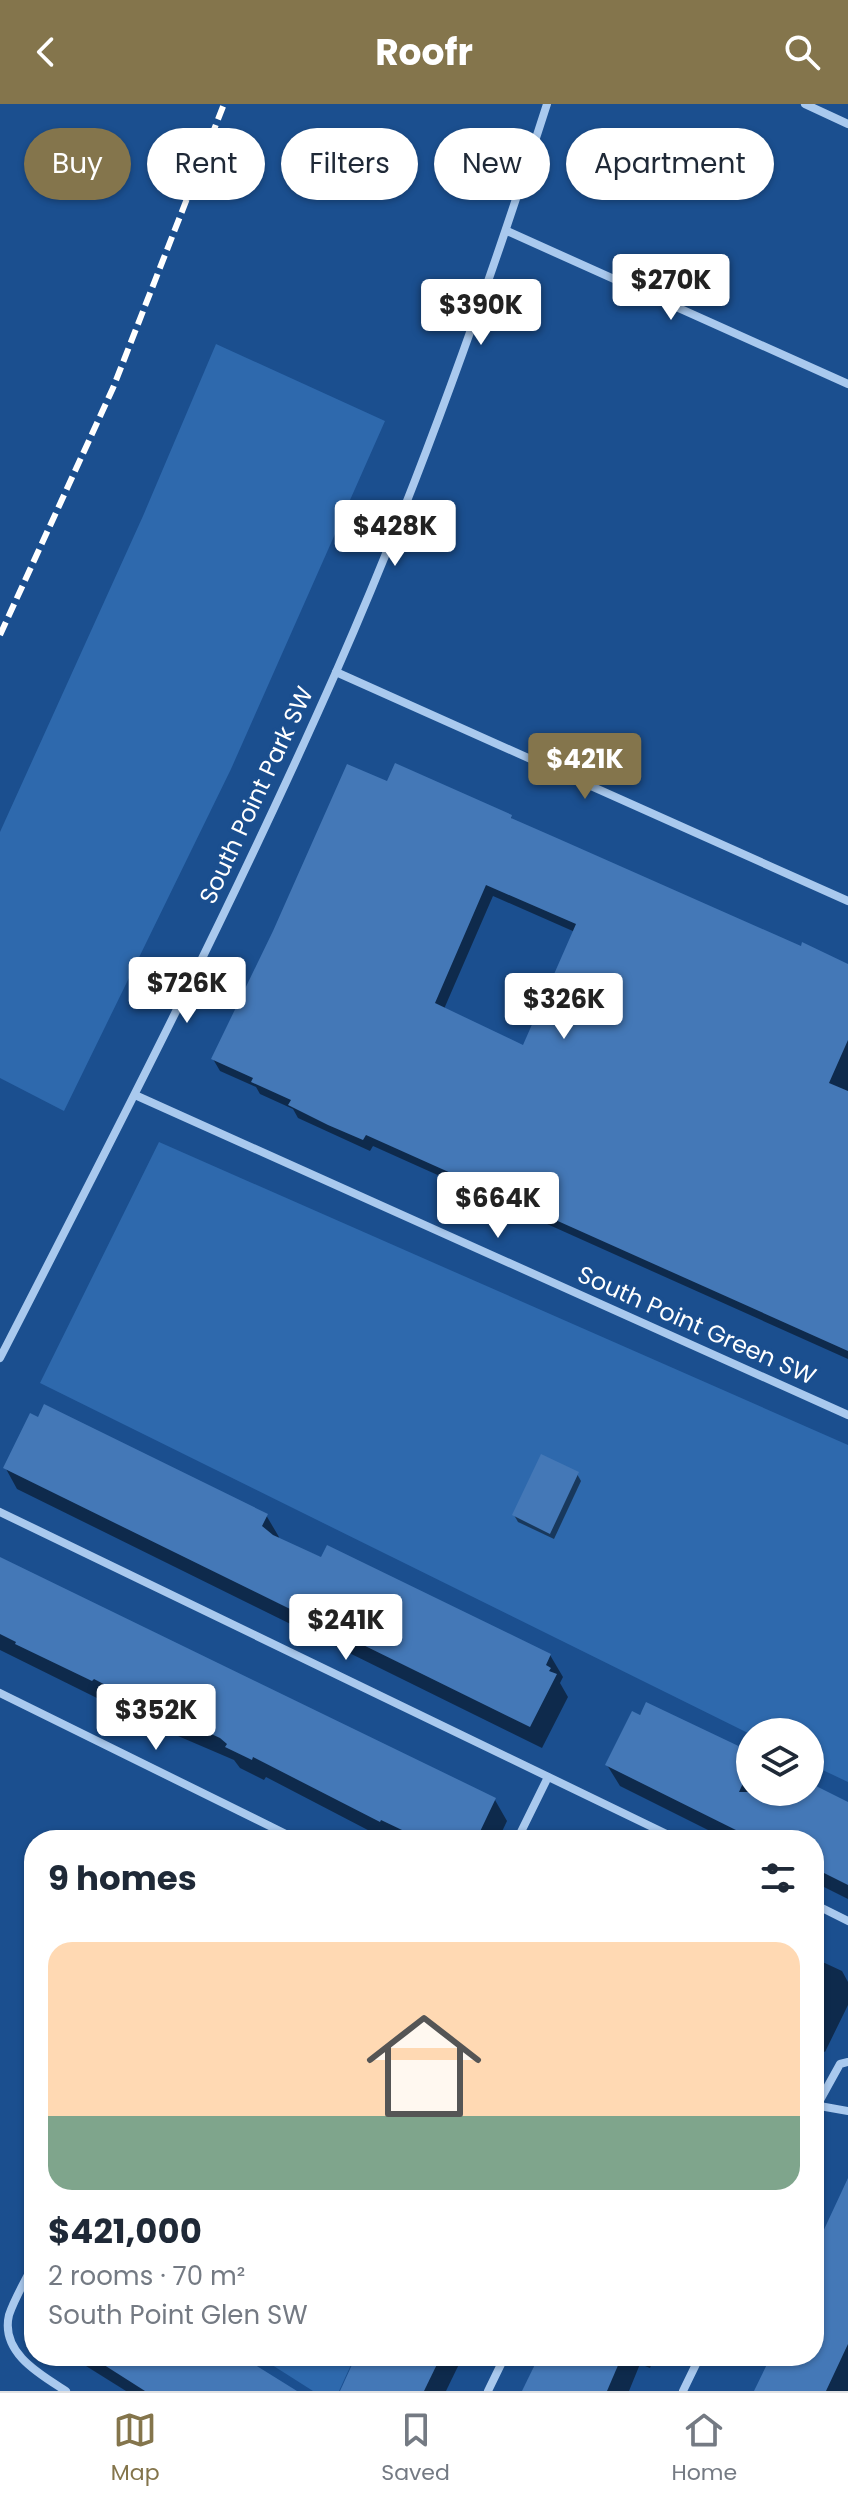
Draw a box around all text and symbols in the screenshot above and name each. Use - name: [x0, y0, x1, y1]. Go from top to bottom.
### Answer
- text: Roofr: [375, 27, 473, 78]
- icon: back: [24, 30, 68, 74]
- icon: search: [780, 30, 824, 74]
- chip: Buy: [24, 128, 131, 200]
- chip: Rent: [147, 128, 265, 200]
- chip: Filters: [281, 128, 418, 200]
- chip: New: [434, 128, 550, 200]
- chip: Apartment: [566, 128, 774, 200]
- pin: $270K: [615, 254, 727, 322]
- text: $270K: [631, 262, 711, 298]
- pin: $390K: [425, 279, 537, 347]
- text: $390K: [439, 287, 523, 323]
- pin: $428K: [339, 500, 451, 568]
- text: $428K: [353, 508, 437, 544]
- street label: South Point Park SW: [191, 681, 321, 909]
- pin: $421K: [529, 733, 641, 801]
- text: $421K: [546, 741, 624, 777]
- pin: $726K: [131, 957, 243, 1025]
- text: $726K: [147, 965, 227, 1001]
- pin: $326K: [508, 973, 620, 1041]
- text: $326K: [523, 981, 605, 1017]
- pin: $664K: [442, 1172, 554, 1240]
- text: $664K: [455, 1180, 541, 1216]
- street label: South Point Green SW: [573, 1258, 821, 1392]
- pin: $241K: [290, 1594, 402, 1662]
- text: $241K: [307, 1602, 385, 1638]
- pin: $352K: [100, 1684, 212, 1752]
- text: $352K: [115, 1692, 197, 1728]
- map controls: [736, 1718, 824, 1806]
- button: layers: [736, 1718, 824, 1806]
- text: 9 homes: [48, 1854, 197, 1902]
- icon: filters: [756, 1856, 800, 1900]
- icon: home: [352, 1994, 496, 2138]
- text: $421,000: [48, 2207, 202, 2255]
- text: 2 rooms · 70 m²: [48, 2258, 245, 2294]
- text: South Point Glen SW: [48, 2297, 308, 2333]
- tab: Map: [111, 2408, 160, 2489]
- tab: Saved: [381, 2408, 450, 2489]
- tab: Home: [672, 2408, 737, 2489]

